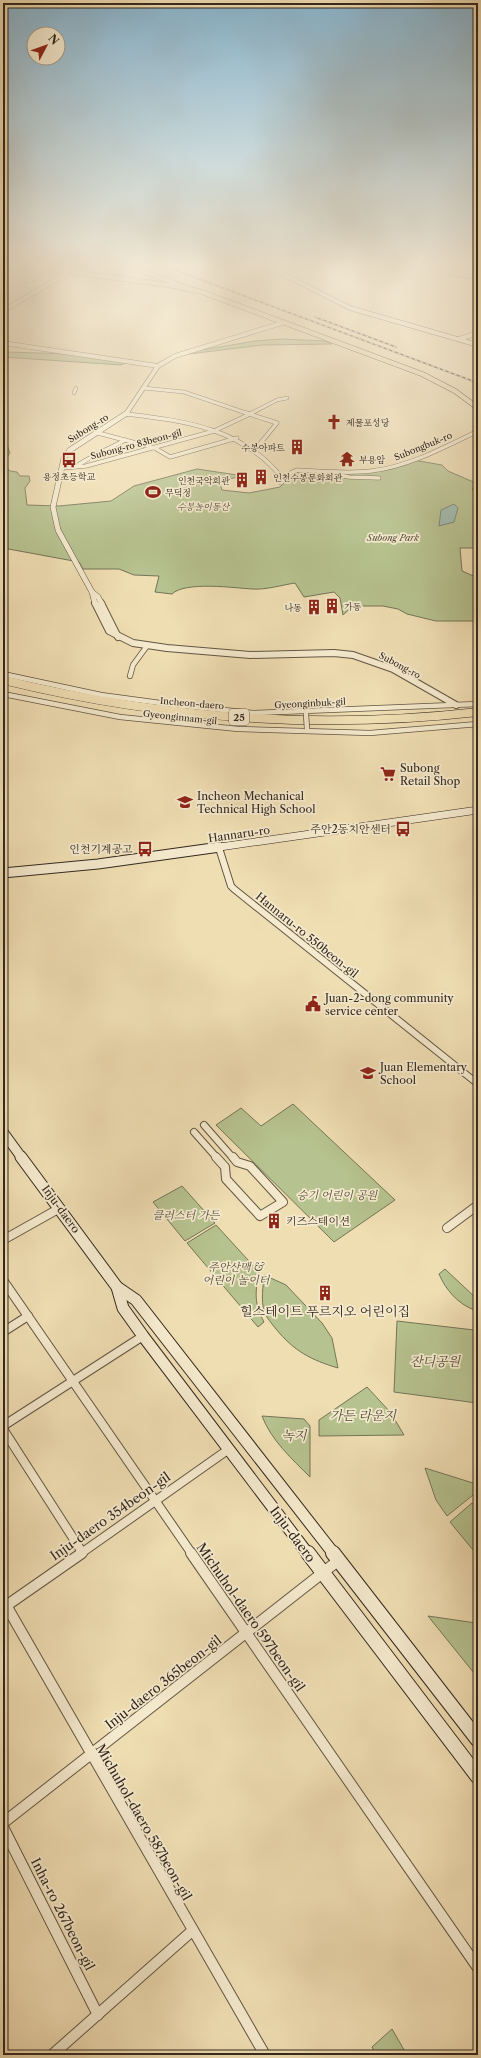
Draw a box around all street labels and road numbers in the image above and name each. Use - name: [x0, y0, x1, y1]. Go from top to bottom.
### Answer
- street label: Subong-ro: [66, 411, 111, 445]
- street label: Subong-ro 83beon-gil: [89, 426, 183, 461]
- street label: Subongbuk-ro: [392, 429, 454, 463]
- street label: Subong-ro: [377, 649, 423, 681]
- street label: Incheon-daero: [160, 695, 225, 711]
- street label: Gyeonginbuk-gil: [274, 696, 346, 710]
- street label: Gyeonginnam-gil: [142, 708, 218, 726]
- road number: 25: [229, 709, 249, 725]
- street label: Hannaru-ro: [207, 823, 271, 845]
- street label: Hannaru-ro 550beon-gil: [253, 889, 362, 981]
- street label: Inju-daero: [39, 1182, 83, 1236]
- street label: Inju-daero 354beon-gil: [47, 1468, 173, 1564]
- street label: Inju-daero: [267, 1503, 319, 1565]
- street label: Michuhol-daero 597beon-gil: [193, 1540, 309, 1694]
- street label: Inju-daero 365beon-gil: [102, 1632, 224, 1732]
- street label: Michuhol-daero 587beon-gil: [93, 1741, 195, 1903]
- street label: Inha-ro 267beon-gil: [28, 1855, 98, 1973]

